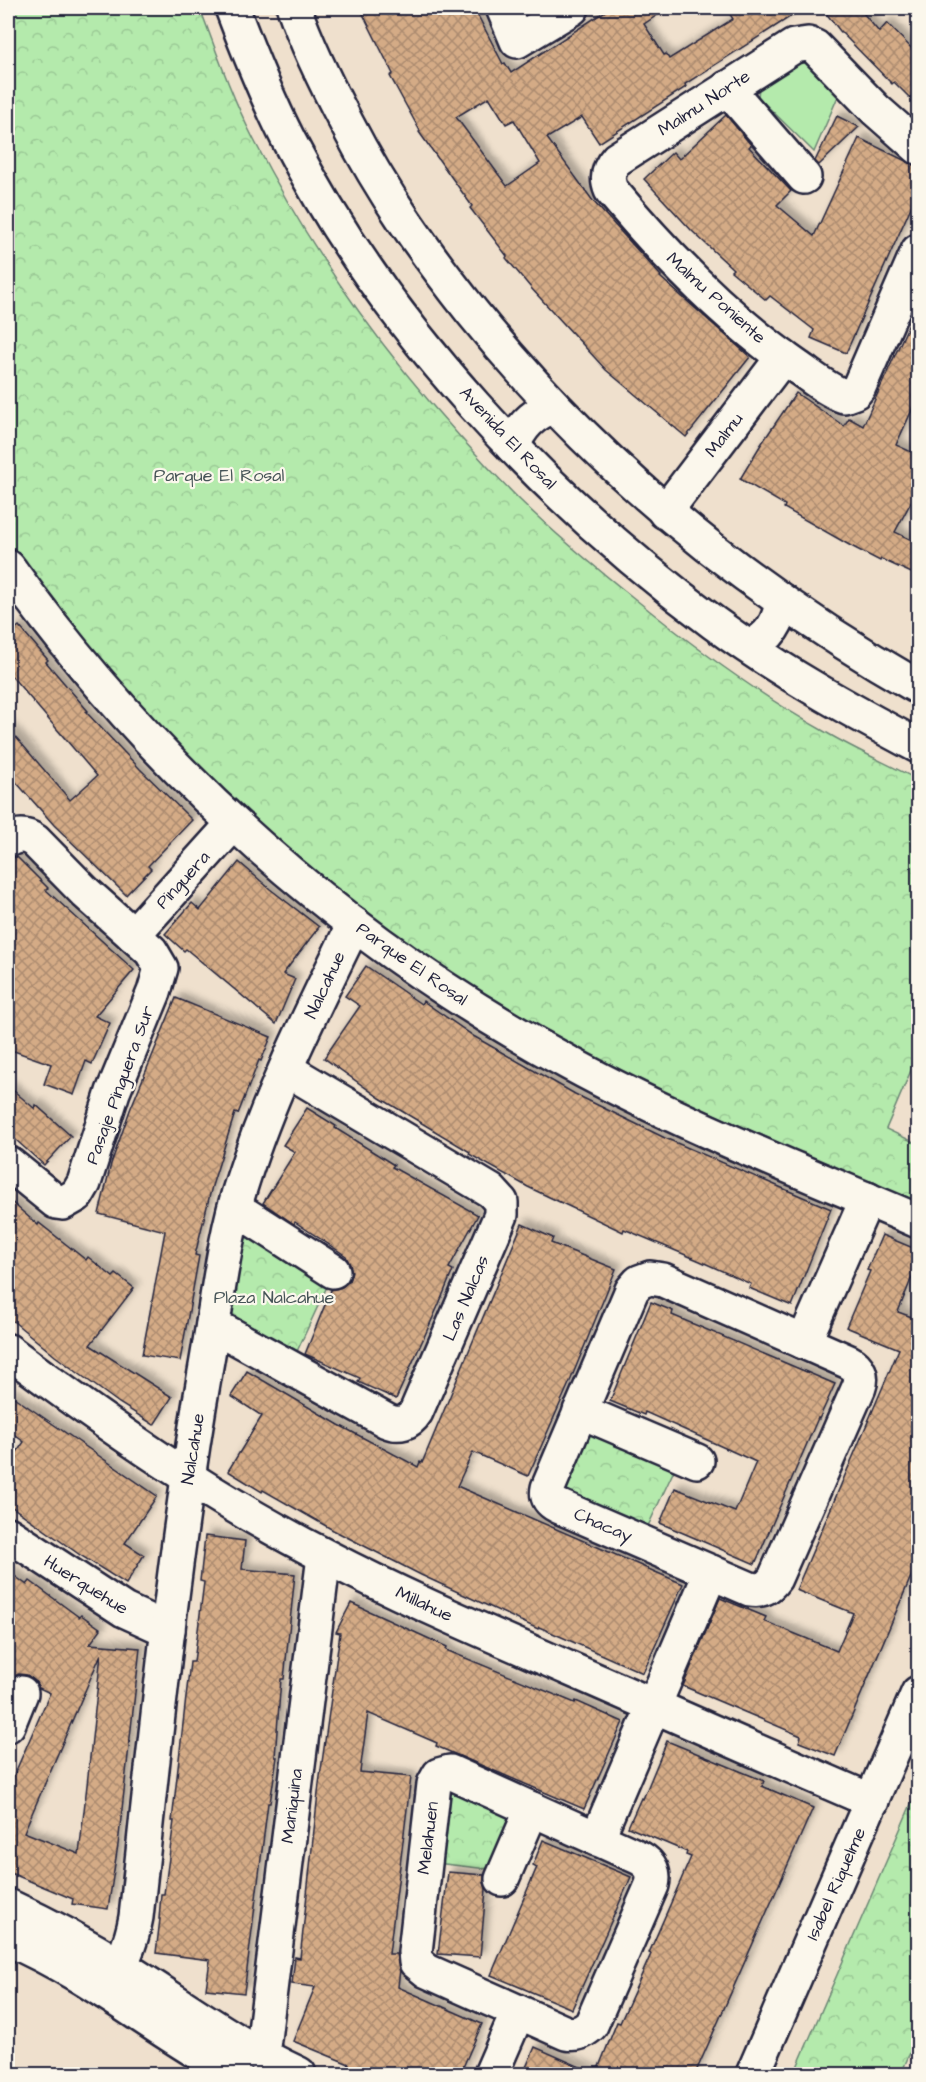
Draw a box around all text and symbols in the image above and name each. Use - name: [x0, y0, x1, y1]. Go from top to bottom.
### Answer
- street label: Malmu Norte: [653, 64, 755, 142]
- street label: Malmu Poniente: [661, 246, 771, 350]
- street label: Avenida El Rosal: [454, 381, 562, 495]
- street label: Malmu: [699, 407, 749, 463]
- park label: Parque El Rosal: [154, 463, 284, 488]
- street label: Pinguera: [150, 845, 217, 915]
- street label: Parque El Rosal: [351, 916, 473, 1012]
- street label: Nalcahue: [299, 947, 352, 1023]
- street label: Pasaje Pinguera Sur: [80, 1002, 161, 1168]
- street label: Las Nalcas: [437, 1251, 495, 1345]
- park label: Plaza Nalcahue: [214, 1285, 334, 1310]
- street label: Nalcahue: [175, 1411, 211, 1486]
- street label: Chacay: [570, 1502, 636, 1549]
- street label: Huerquehue: [39, 1549, 133, 1621]
- street label: Millahue: [391, 1580, 457, 1628]
- street label: Maniquina: [275, 1767, 309, 1845]
- street label: Melahuen: [411, 1800, 445, 1876]
- street label: Isabel Riquelme: [800, 1823, 872, 1944]

